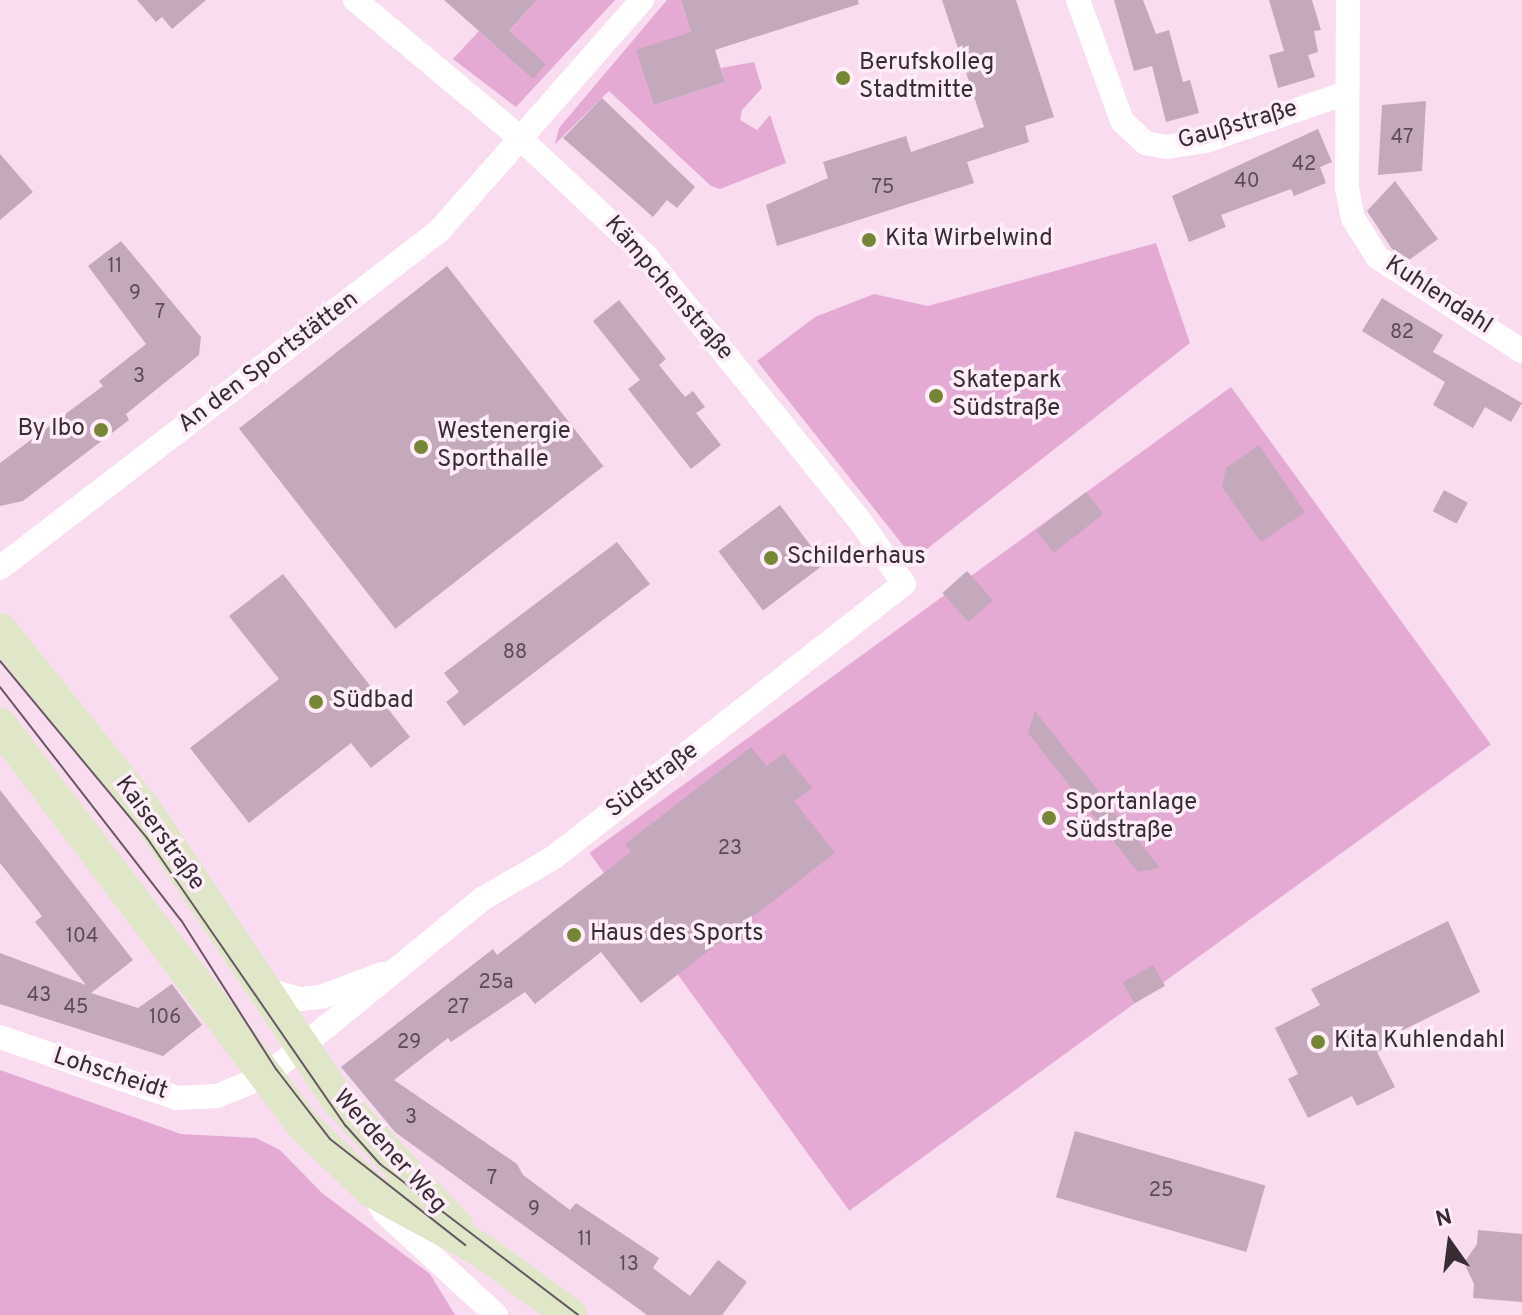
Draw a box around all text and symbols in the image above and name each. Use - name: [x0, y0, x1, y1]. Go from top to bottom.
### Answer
- place label: Berufskolleg Stadtmitte: [859, 50, 994, 106]
- marker: Berufskolleg Stadtmitte: [834, 69, 852, 87]
- street label: Gaußstraße: [1175, 95, 1301, 157]
- house number: 47: [1391, 126, 1413, 150]
- house number: 42: [1292, 153, 1316, 177]
- house number: 40: [1234, 170, 1260, 194]
- house number: 75: [872, 176, 894, 200]
- street label: Kämpchenstraße: [597, 211, 739, 367]
- place label: Kita Wirbelwind: [885, 226, 1053, 254]
- marker: Kita Wirbelwind: [860, 231, 878, 249]
- street label: Kuhlendahl: [1379, 251, 1497, 341]
- house number: 11: [108, 255, 122, 279]
- house number: 9: [129, 282, 141, 306]
- street label: An den Sportstätten: [173, 286, 365, 440]
- house number: 7: [155, 301, 165, 325]
- house number: 82: [1390, 321, 1414, 345]
- house number: 3: [133, 365, 145, 389]
- place label: Skatepark Südstraße: [952, 368, 1062, 424]
- marker: Skatepark Südstraße: [927, 387, 945, 405]
- place label: By Ibo: [18, 416, 85, 444]
- place label: Westenergie Sporthalle: [437, 419, 571, 475]
- marker: By Ibo: [92, 421, 110, 439]
- marker: Westenergie Sporthalle: [412, 438, 430, 456]
- place label: Schilderhaus: [787, 544, 926, 572]
- marker: Schilderhaus: [762, 549, 780, 567]
- house number: 88: [503, 641, 527, 665]
- place label: Südbad: [332, 688, 414, 716]
- marker: Südbad: [307, 693, 325, 711]
- street label: Südstraße: [601, 737, 705, 825]
- street label: Kaiserstraße: [108, 771, 210, 897]
- place label: Sportanlage Südstraße: [1065, 790, 1197, 846]
- marker: Sportanlage Südstraße: [1040, 809, 1058, 827]
- house number: 23: [718, 837, 742, 861]
- place label: Haus des Sports: [590, 921, 764, 949]
- house number: 104: [66, 925, 98, 949]
- marker: Haus des Sports: [565, 926, 583, 944]
- house number: 25a: [478, 971, 514, 995]
- house number: 43: [27, 984, 51, 1008]
- house number: 45: [64, 996, 88, 1020]
- house number: 27: [447, 996, 469, 1020]
- house number: 106: [149, 1006, 181, 1030]
- place label: Kita Kuhlendahl: [1334, 1028, 1505, 1056]
- house number: 29: [397, 1031, 421, 1055]
- marker: Kita Kuhlendahl: [1309, 1033, 1327, 1051]
- street label: Lohscheidt: [49, 1043, 171, 1107]
- street label: Werdener Weg: [326, 1084, 452, 1220]
- house number: 3: [405, 1106, 417, 1130]
- house number: 7: [487, 1167, 497, 1191]
- house number: 25: [1149, 1179, 1173, 1203]
- house number: 9: [528, 1198, 540, 1222]
- north arrow: [1410, 1203, 1490, 1283]
- text: N: [1433, 1204, 1455, 1234]
- house number: 11: [578, 1228, 592, 1252]
- house number: 13: [619, 1253, 639, 1277]

